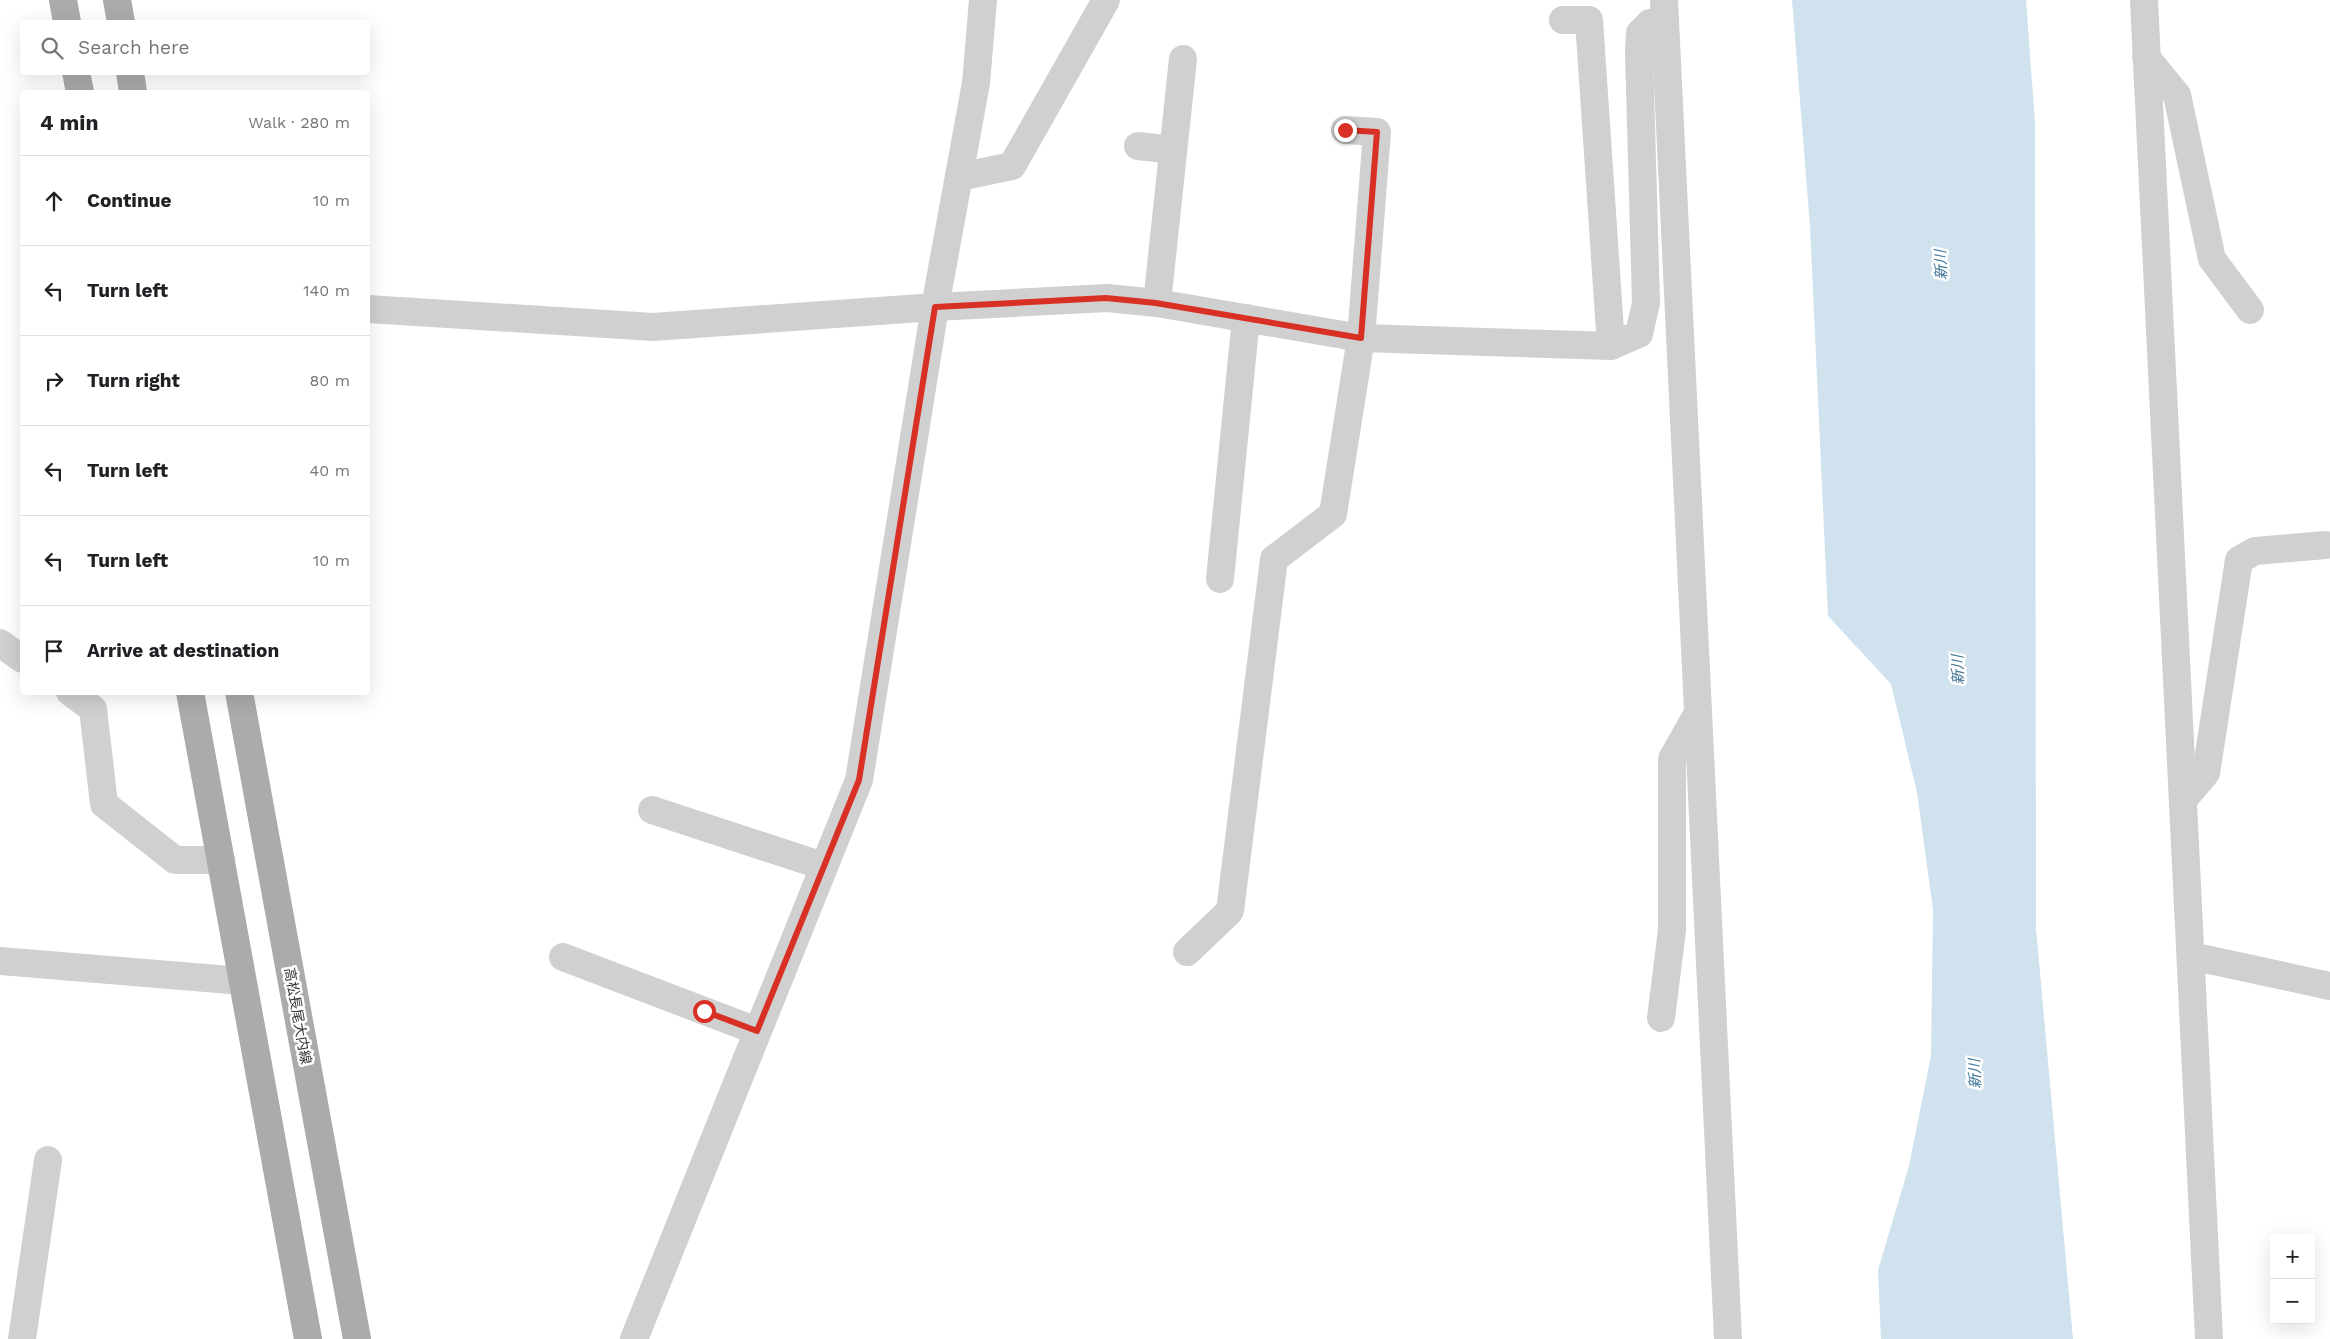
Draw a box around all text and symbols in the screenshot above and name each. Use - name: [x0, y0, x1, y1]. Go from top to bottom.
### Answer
- search box: [20, 20, 370, 75]
- icon: search: [38, 34, 66, 62]
- text: Search here: [78, 36, 189, 59]
- text: 4 min: [40, 110, 98, 135]
- text: Walk · 280 m: [248, 113, 350, 132]
- route end: [1334, 119, 1357, 142]
- icon: ahead: [40, 187, 68, 215]
- text: Continue: [87, 189, 171, 212]
- text: 10 m: [313, 191, 350, 210]
- water label: 新川: [1931, 248, 1951, 280]
- icon: left: [40, 277, 68, 305]
- text: Turn left: [87, 279, 168, 302]
- text: 140 m: [303, 281, 350, 300]
- icon: right: [40, 367, 68, 395]
- text: Turn right: [87, 369, 180, 392]
- text: 80 m: [309, 371, 350, 390]
- icon: left: [40, 457, 68, 485]
- text: Turn left: [87, 459, 168, 482]
- text: 40 m: [310, 461, 350, 480]
- icon: left: [40, 547, 68, 575]
- text: Turn left: [87, 549, 168, 572]
- text: 10 m: [313, 551, 350, 570]
- icon: arrive: [40, 637, 68, 665]
- text: Arrive at destination: [87, 639, 279, 662]
- water label: 新川: [1948, 653, 1968, 685]
- street label: 高松長尾大内線: [282, 966, 314, 1066]
- route start: [693, 1000, 716, 1023]
- water label: 新川: [1965, 1057, 1985, 1089]
- map controls: [2270, 1234, 2315, 1324]
- button: +: [2270, 1234, 2315, 1279]
- button: −: [2270, 1279, 2315, 1324]

